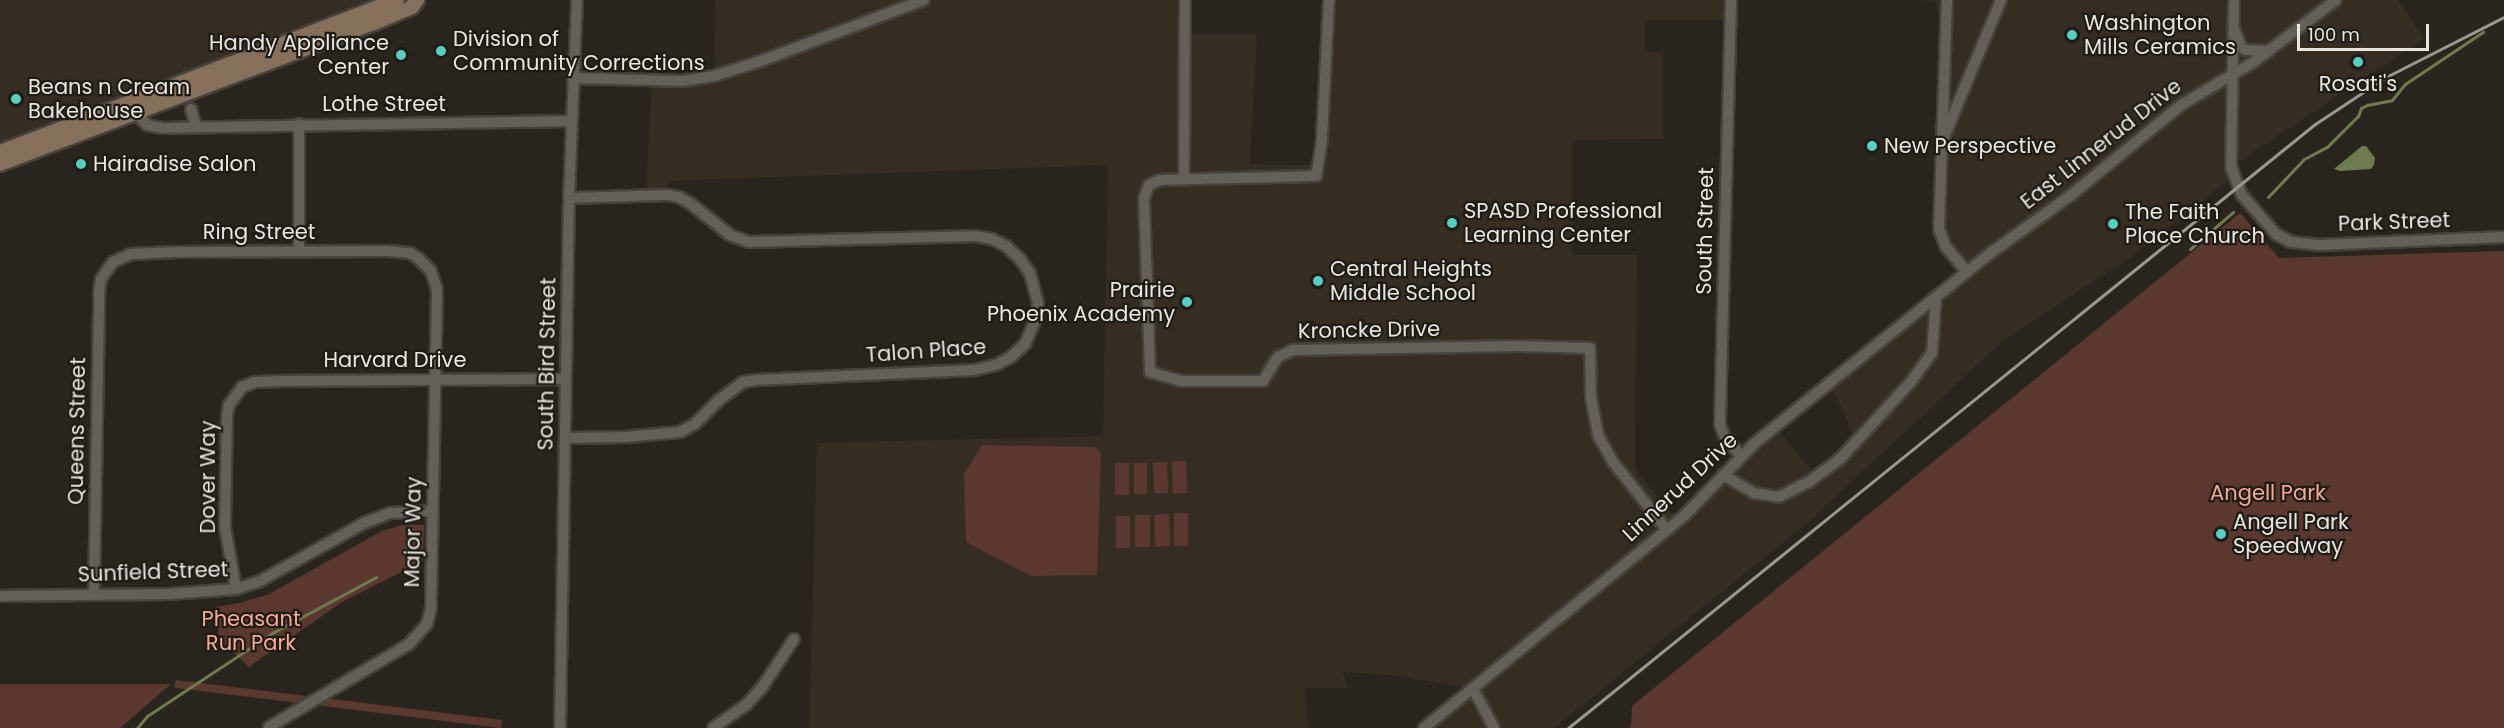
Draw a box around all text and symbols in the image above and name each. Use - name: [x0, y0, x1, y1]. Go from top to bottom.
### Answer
- place label: Washington Mills Ceramics: [2084, 10, 2236, 60]
- scale bar: [2300, 12, 2432, 50]
- text: 100 m: [2308, 22, 2360, 47]
- place label: Division of Community Corrections: [453, 26, 705, 76]
- marker: Washington Mills Ceramics: [2065, 28, 2079, 42]
- place label: Handy Appliance Center: [209, 30, 389, 80]
- marker: Division of Community Corrections: [434, 44, 448, 58]
- marker: Handy Appliance Center: [394, 48, 408, 62]
- marker: Rosati's: [2351, 55, 2365, 69]
- place label: Rosati's: [2319, 71, 2397, 97]
- street label: East Linnerud Drive: [2016, 73, 2186, 215]
- place label: Beans n Cream Bakehouse: [28, 74, 190, 124]
- street label: Lothe Street: [322, 91, 446, 117]
- marker: Beans n Cream Bakehouse: [9, 92, 23, 106]
- place label: New Perspective: [1884, 133, 2056, 159]
- marker: New Perspective: [1865, 139, 1879, 153]
- place label: Hairadise Salon: [93, 151, 256, 177]
- marker: Hairadise Salon: [74, 157, 88, 171]
- street label: South Street: [1691, 167, 1719, 295]
- place label: SPASD Professional Learning Center: [1464, 198, 1662, 248]
- place label: The Faith Place Church: [2125, 199, 2265, 249]
- street label: Park Street: [2338, 207, 2450, 237]
- marker: SPASD Professional Learning Center: [1445, 216, 1459, 230]
- marker: The Faith Place Church: [2106, 217, 2120, 231]
- street label: Ring Street: [203, 219, 315, 245]
- place label: Central Heights Middle School: [1330, 256, 1492, 306]
- marker: Central Heights Middle School: [1311, 274, 1325, 288]
- street label: South Bird Street: [533, 277, 561, 451]
- place label: Prairie Phoenix Academy: [987, 277, 1175, 327]
- marker: Prairie Phoenix Academy: [1180, 295, 1194, 309]
- street label: Kroncke Drive: [1298, 316, 1440, 344]
- street label: Talon Place: [865, 334, 987, 368]
- street label: Harvard Drive: [324, 347, 466, 373]
- street label: Queens Street: [63, 357, 91, 505]
- street label: Dover Way: [195, 420, 221, 534]
- street label: Linnerud Drive: [1617, 427, 1743, 547]
- street label: Major Way: [399, 476, 427, 588]
- park label: Angell Park: [2210, 480, 2326, 506]
- place label: Angell Park Speedway: [2233, 509, 2349, 559]
- marker: Angell Park Speedway: [2214, 527, 2228, 541]
- street label: Sunfield Street: [77, 557, 229, 587]
- park label: Pheasant Run Park: [201, 606, 301, 656]

